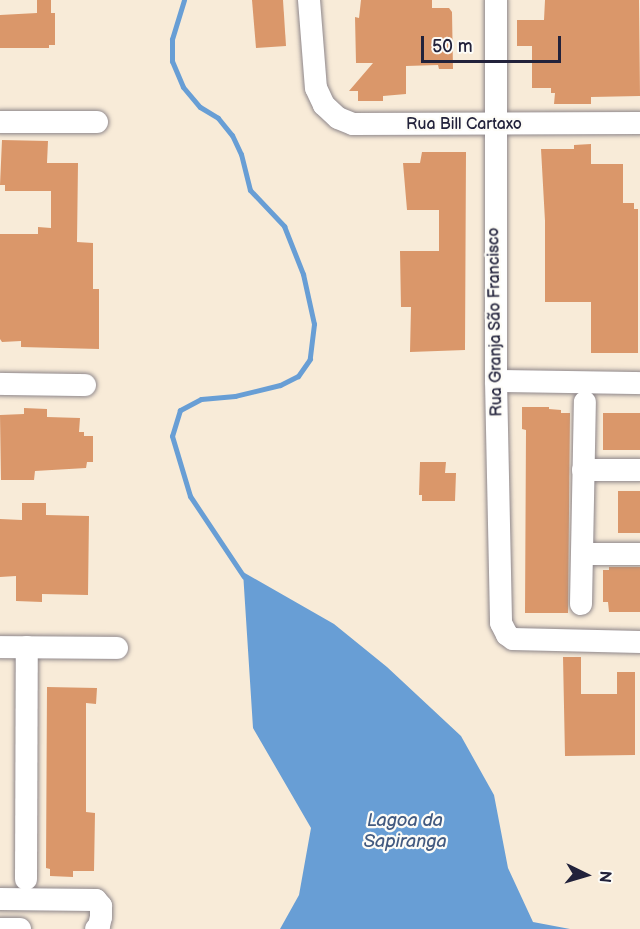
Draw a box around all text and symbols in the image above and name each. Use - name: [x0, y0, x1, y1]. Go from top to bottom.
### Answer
- scale bar: [424, 24, 564, 62]
- text: 50 m: [432, 36, 473, 57]
- street label: Rua Bill Cartaxo: [406, 115, 522, 135]
- street label: Rua Granja São Francisco: [485, 227, 507, 417]
- water label: Lagoa da Sapiranga: [363, 811, 447, 854]
- north arrow: [556, 845, 616, 905]
- text: N: [594, 870, 614, 883]

